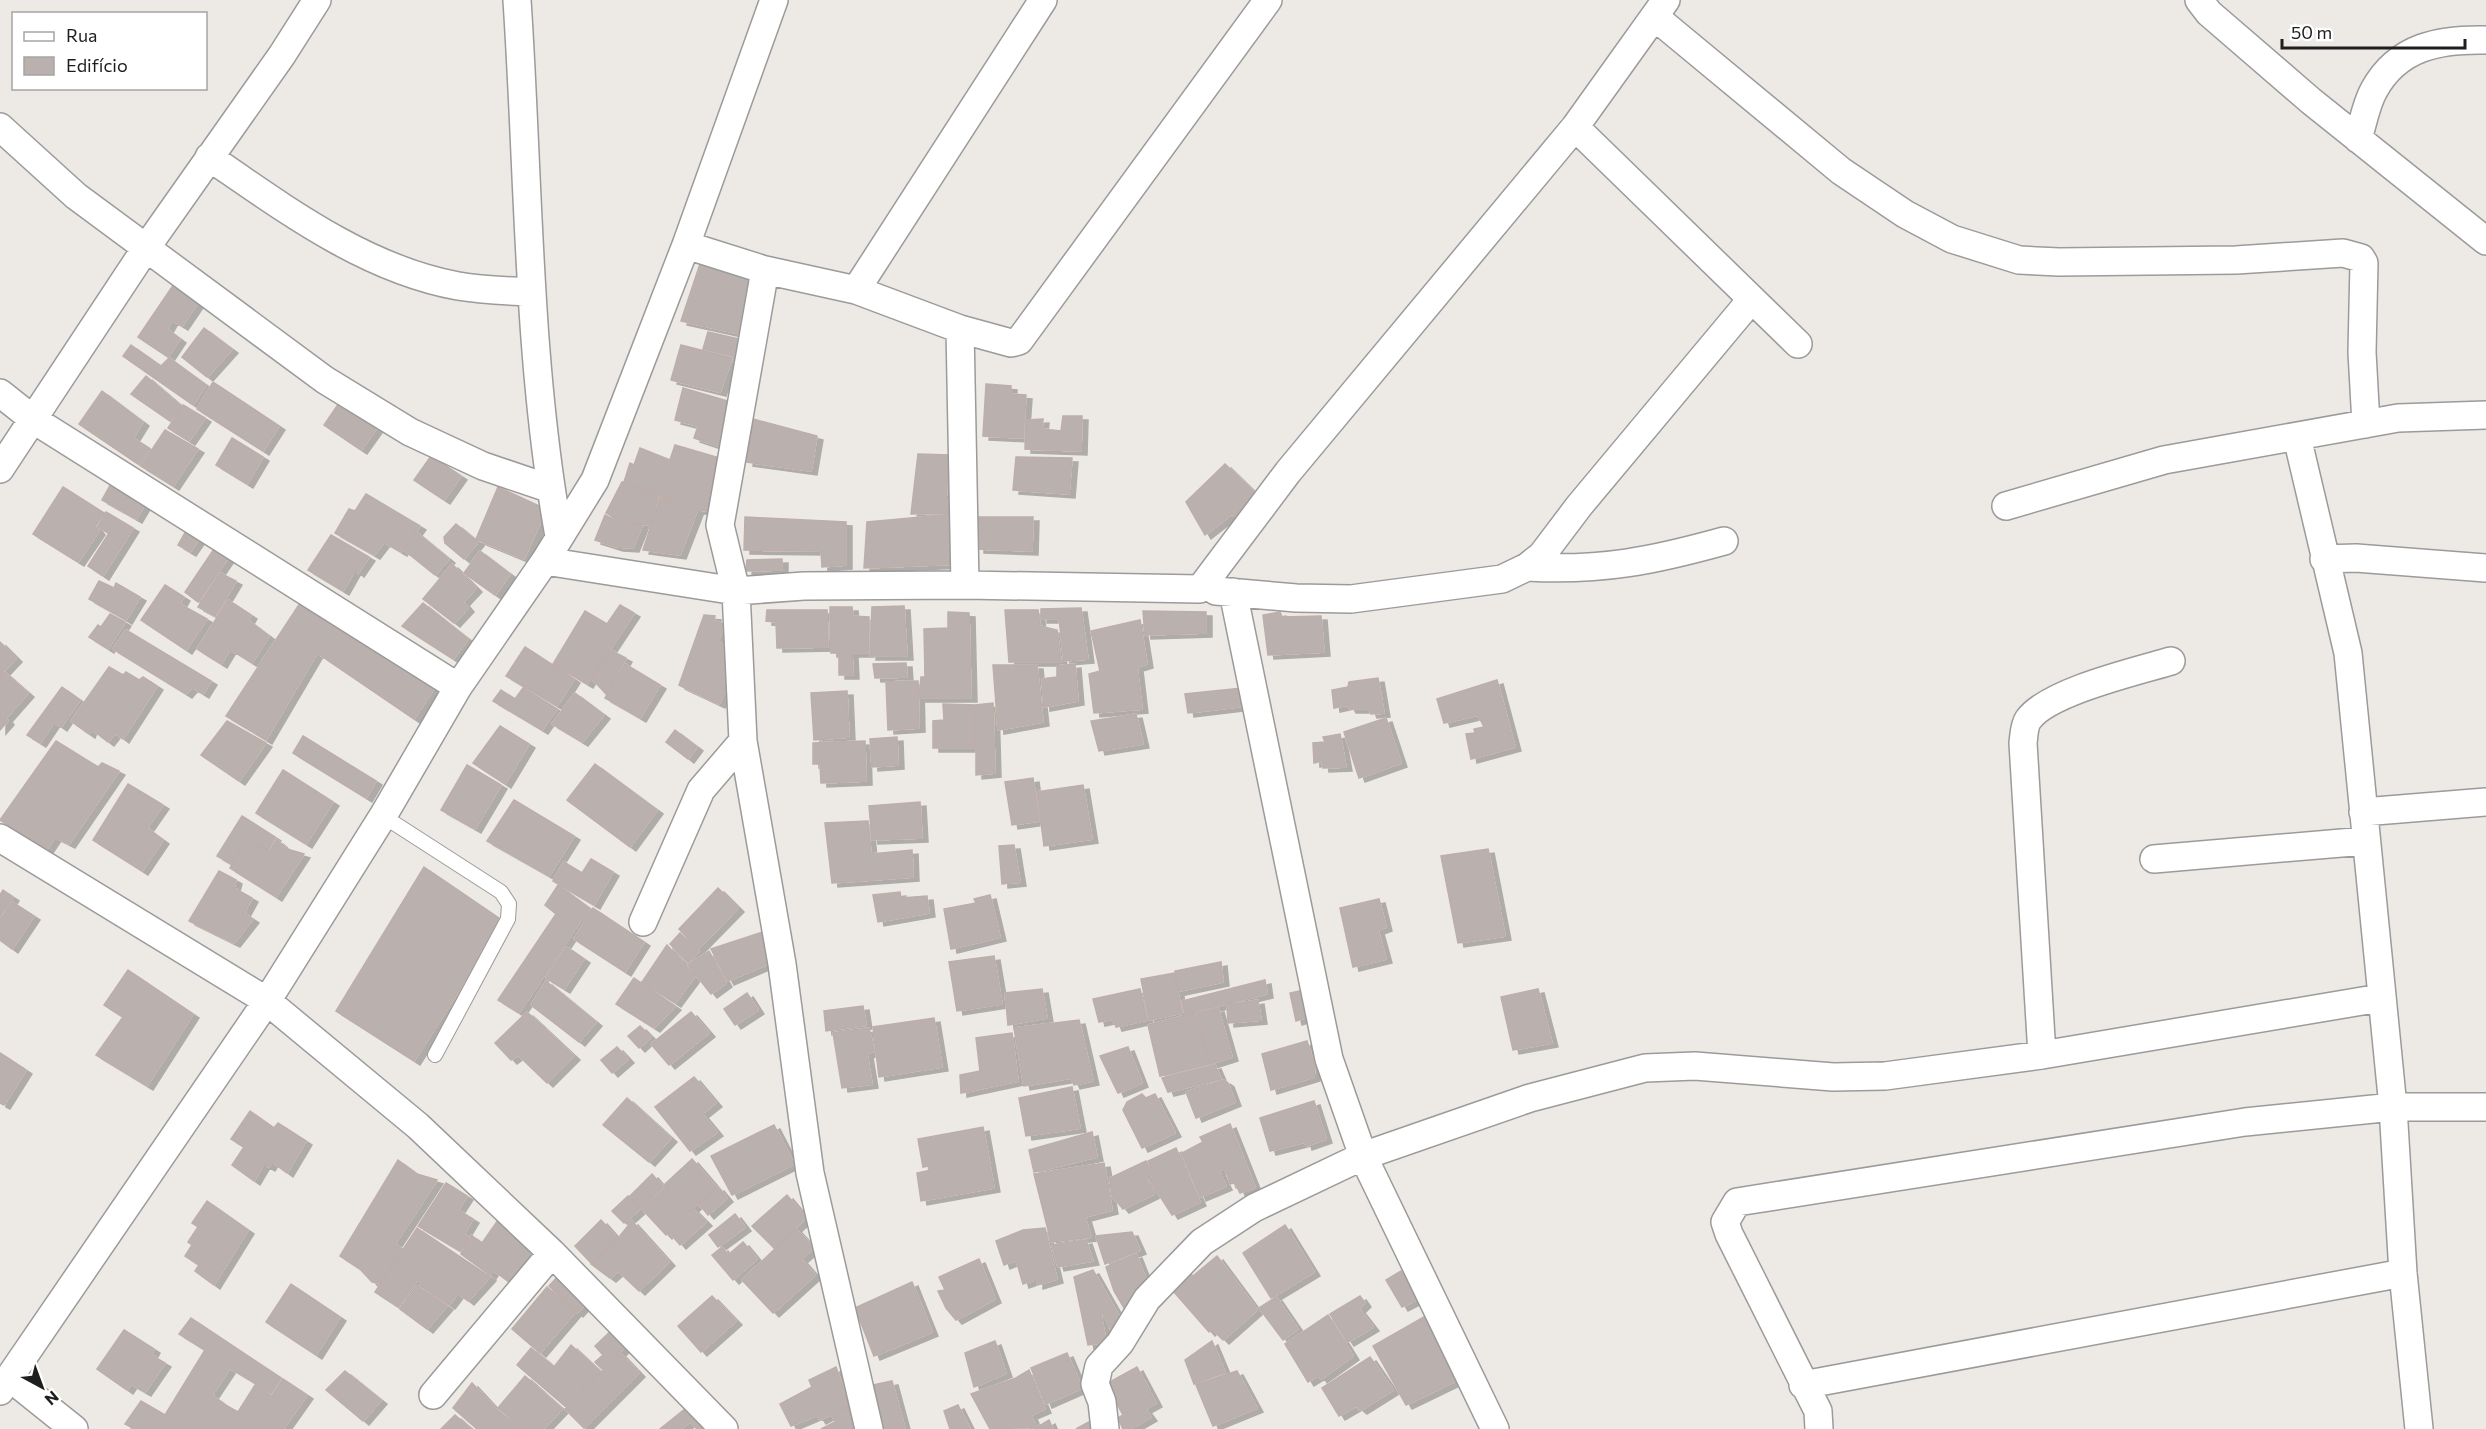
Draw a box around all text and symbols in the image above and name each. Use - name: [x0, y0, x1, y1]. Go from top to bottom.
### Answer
- legend: [12, 12, 207, 90]
- scale bar: [2282, 12, 2465, 50]
- text: 50 m: [2291, 21, 2332, 43]
- text: Rua: [66, 24, 97, 46]
- text: Edifício: [66, 54, 128, 76]
- north arrow: [12, 1357, 72, 1417]
- text: N: [41, 1388, 63, 1410]

